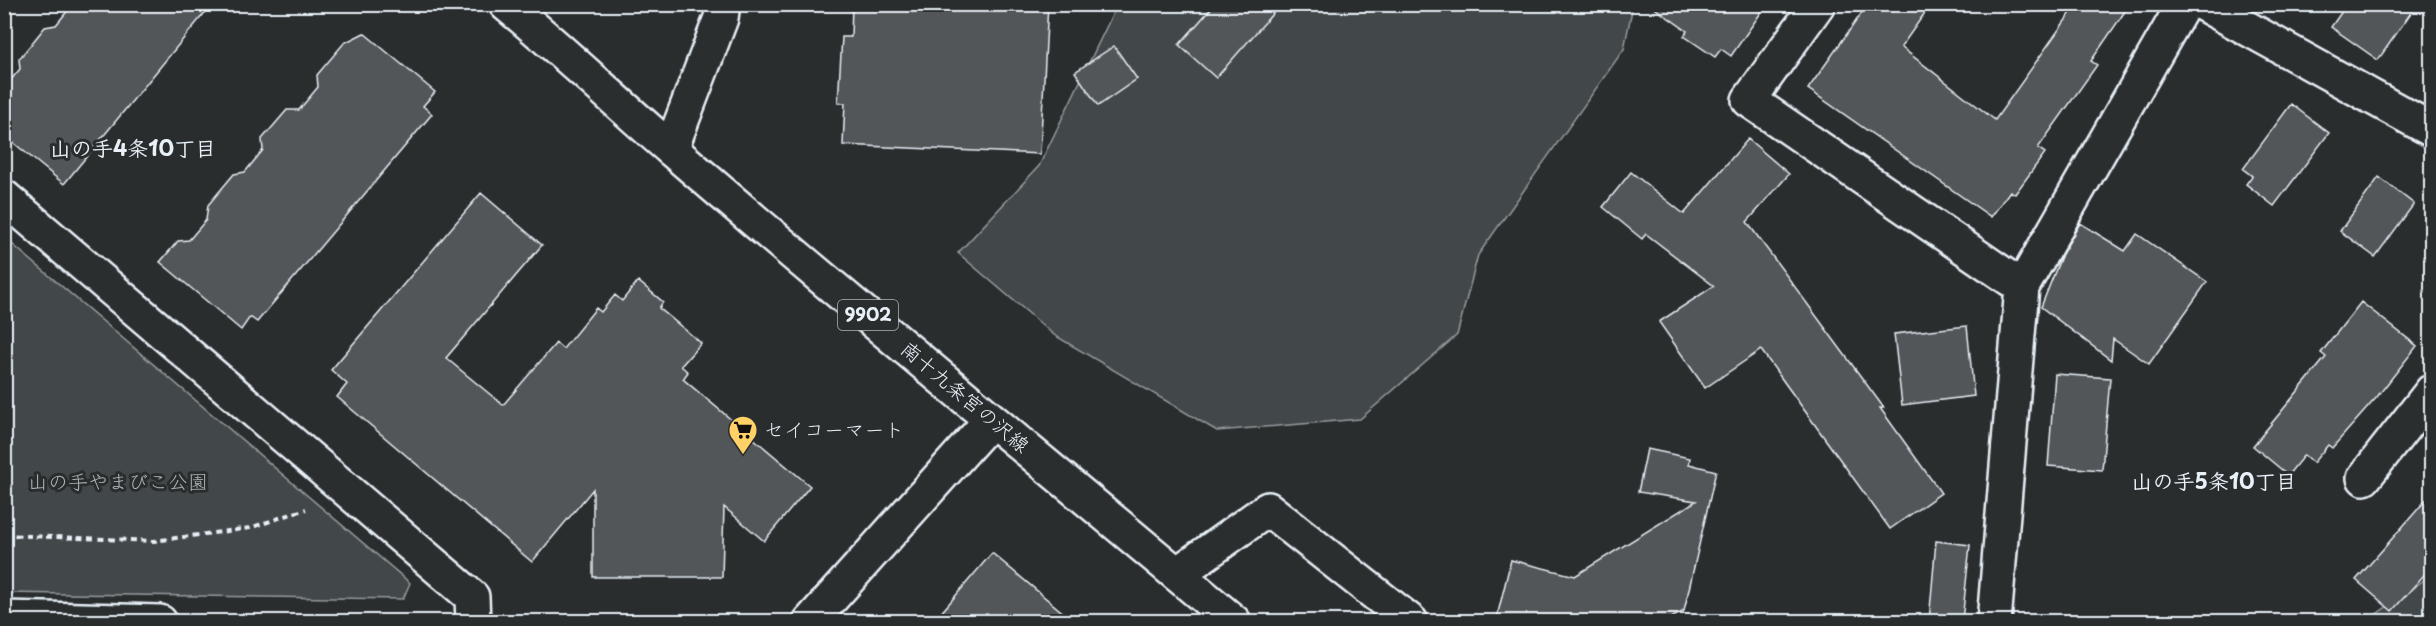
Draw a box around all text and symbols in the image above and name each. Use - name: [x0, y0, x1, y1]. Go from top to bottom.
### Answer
- district label: 山の手4条10丁目: [50, 131, 216, 163]
- road number: 9902: [838, 300, 898, 330]
- street label: 南十九条宮の沢線: [895, 333, 1037, 459]
- supermarket icon: セイコーマート: [727, 414, 759, 456]
- place label: セイコーマート: [764, 414, 904, 444]
- district label: 山の手5条10丁目: [2131, 464, 2297, 496]
- park label: 山の手やまびこ公園: [28, 466, 208, 496]

